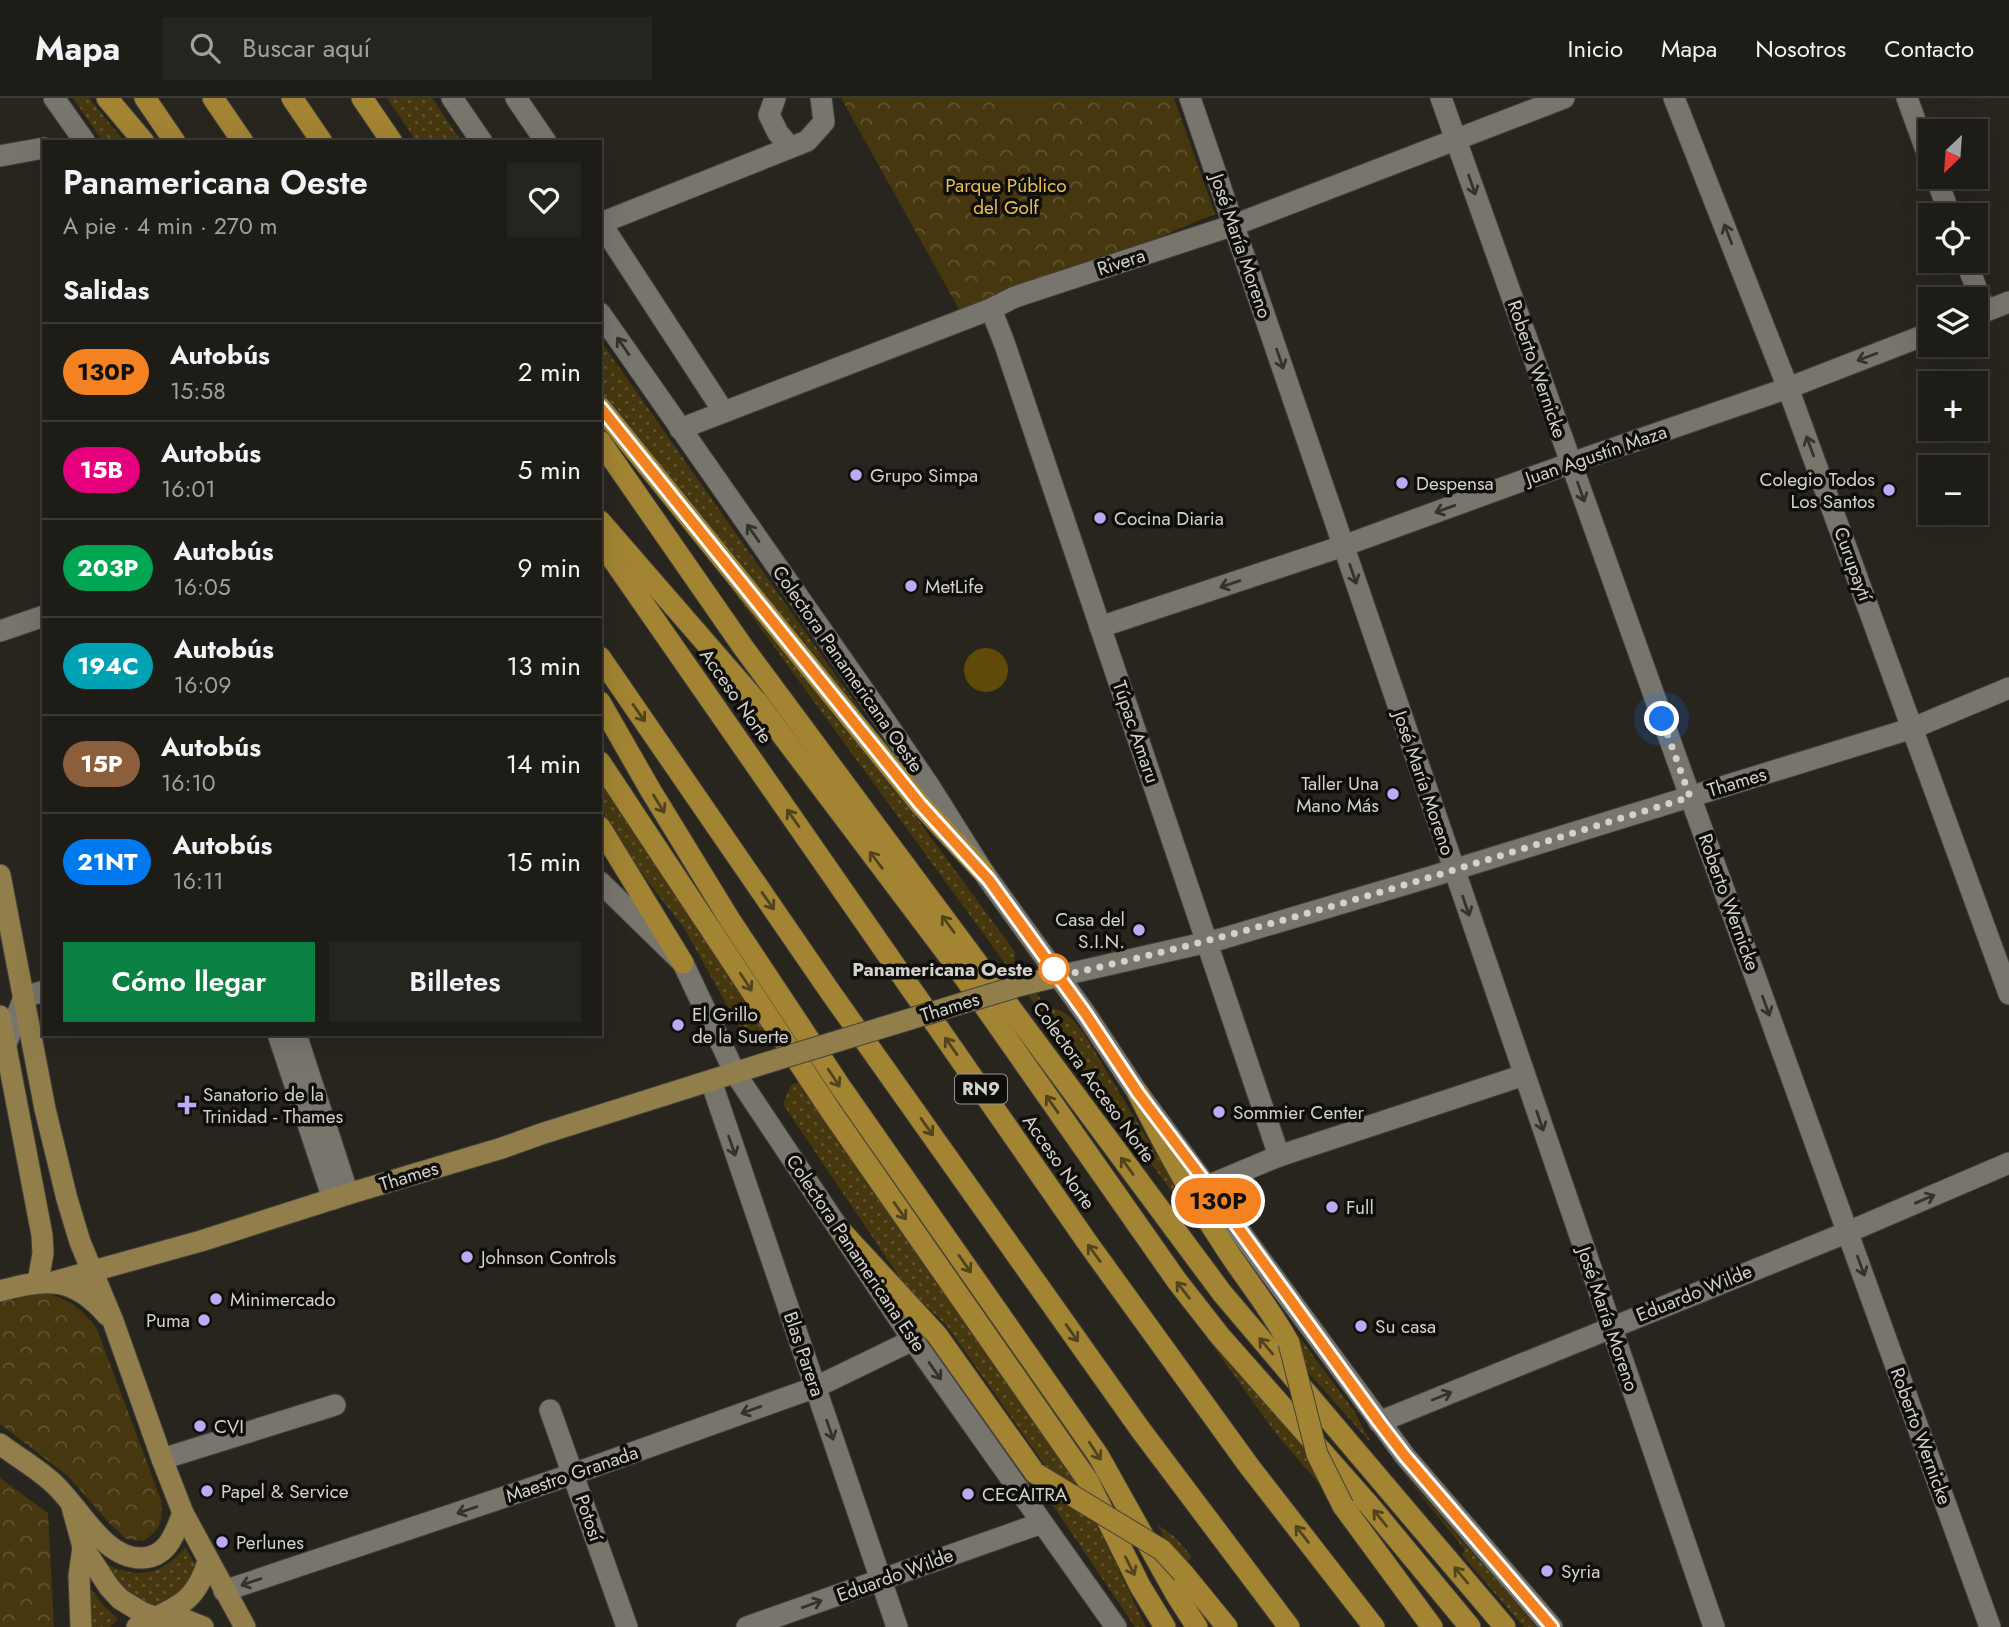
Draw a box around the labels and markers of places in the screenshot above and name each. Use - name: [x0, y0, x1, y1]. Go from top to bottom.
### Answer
- place label: Grupo Simpa: [870, 462, 978, 489]
- place label: Colegio Todos Los Santos: [1759, 466, 1875, 515]
- marker: Grupo Simpa: [848, 467, 864, 483]
- place label: Despensa: [1416, 470, 1494, 497]
- marker: Despensa: [1394, 475, 1410, 491]
- marker: Colegio Todos Los Santos: [1881, 482, 1897, 498]
- place label: Cocina Diaria: [1114, 505, 1224, 532]
- marker: Cocina Diaria: [1092, 510, 1108, 526]
- place label: MetLife: [925, 573, 984, 600]
- marker: MetLife: [903, 578, 919, 594]
- place label: Taller Una Mano Más: [1296, 770, 1379, 819]
- marker: Taller Una Mano Más: [1385, 786, 1401, 802]
- place label: Casa del S.I.N.: [1055, 906, 1125, 955]
- marker: Casa del S.I.N.: [1131, 922, 1147, 938]
- marker: Panamericana Oeste: [1039, 954, 1069, 984]
- place label: Panamericana Oeste: [852, 956, 1033, 983]
- place label: El Grillo de la Suerte: [692, 1001, 789, 1050]
- marker: El Grillo de la Suerte: [670, 1017, 686, 1033]
- place label: Sanatorio de la Trinidad - Thames: [203, 1081, 343, 1130]
- marker: Sanatorio de la Trinidad - Thames: [177, 1095, 197, 1115]
- place label: Sommier Center: [1233, 1099, 1364, 1126]
- marker: Sommier Center: [1211, 1104, 1227, 1120]
- place label: Full: [1346, 1194, 1374, 1221]
- marker: Full: [1324, 1199, 1340, 1215]
- place label: Johnson Controls: [478, 1244, 616, 1271]
- marker: Johnson Controls: [459, 1249, 475, 1265]
- place label: Minimercado: [230, 1286, 336, 1313]
- marker: Minimercado: [208, 1291, 224, 1307]
- place label: Puma: [146, 1307, 190, 1334]
- marker: Puma: [196, 1312, 212, 1328]
- place label: Su casa: [1375, 1313, 1436, 1340]
- marker: Su casa: [1353, 1318, 1369, 1334]
- place label: CVI: [214, 1413, 244, 1440]
- marker: CVI: [192, 1418, 208, 1434]
- place label: Papel & Service: [221, 1478, 349, 1505]
- place label: CECAITRA: [982, 1481, 1068, 1508]
- marker: Papel & Service: [199, 1483, 215, 1499]
- marker: CECAITRA: [960, 1486, 976, 1502]
- place label: Perlunes: [236, 1529, 304, 1556]
- marker: Perlunes: [214, 1534, 230, 1550]
- place label: Syria: [1561, 1558, 1600, 1585]
- marker: Syria: [1539, 1563, 1555, 1579]

